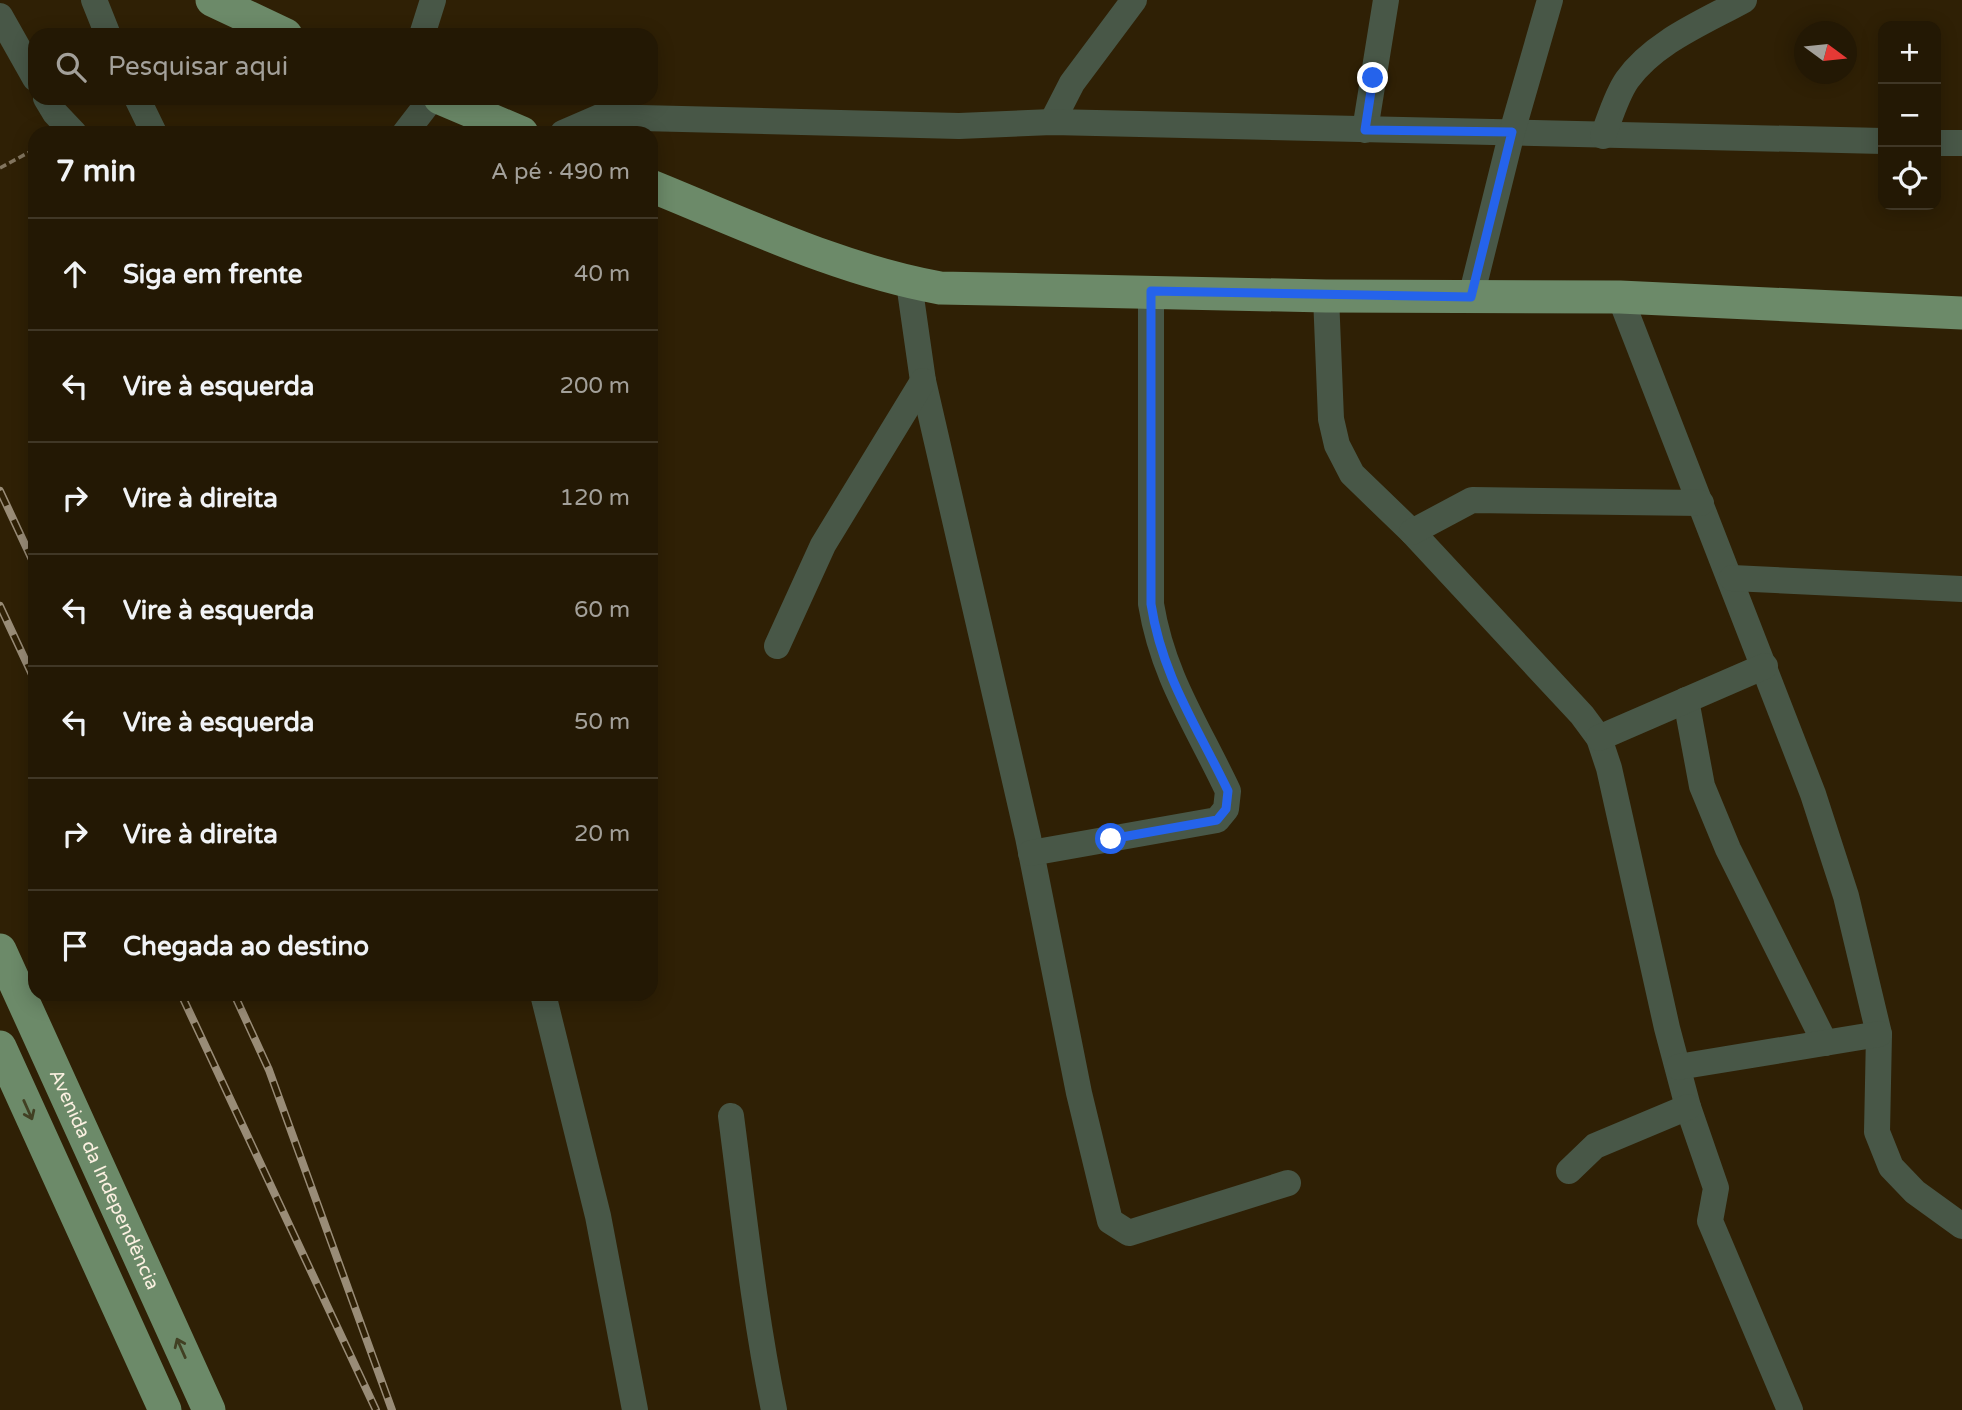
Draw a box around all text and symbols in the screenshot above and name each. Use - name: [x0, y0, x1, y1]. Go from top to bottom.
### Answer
- north arrow: [1794, 21, 1857, 84]
- map controls: [1878, 21, 1941, 210]
- button: +: [1878, 21, 1941, 84]
- search box: [28, 28, 658, 105]
- icon: search: [52, 48, 90, 86]
- text: Pesquisar aqui: [108, 51, 288, 82]
- route end: [1357, 62, 1388, 93]
- button: −: [1878, 84, 1941, 147]
- button: locate: [1878, 147, 1941, 210]
- text: 7 min: [56, 153, 136, 190]
- text: A pé · 490 m: [491, 158, 630, 186]
- icon: ahead: [56, 255, 94, 293]
- text: Siga em frente: [123, 259, 303, 290]
- text: 40 m: [574, 260, 630, 288]
- icon: left: [56, 367, 94, 405]
- text: Vire à esquerda: [123, 371, 314, 402]
- text: 200 m: [560, 372, 630, 400]
- icon: right: [56, 479, 94, 517]
- text: Vire à direita: [123, 483, 278, 514]
- text: 120 m: [560, 484, 630, 512]
- icon: left: [56, 591, 94, 629]
- text: Vire à esquerda: [123, 595, 314, 626]
- text: 60 m: [574, 596, 630, 624]
- icon: left: [56, 703, 94, 741]
- text: Vire à esquerda: [123, 707, 314, 738]
- text: 50 m: [574, 708, 630, 736]
- icon: right: [56, 815, 94, 853]
- text: Vire à direita: [123, 819, 278, 850]
- text: 20 m: [574, 820, 630, 848]
- route start: [1095, 823, 1126, 854]
- icon: arrive: [56, 927, 94, 965]
- text: Chegada ao destino: [123, 931, 369, 962]
- street label: Avenida da Independência: [45, 1066, 164, 1293]
- one-way arrow: [22, 1098, 35, 1120]
- one-way arrow: [174, 1338, 187, 1359]

